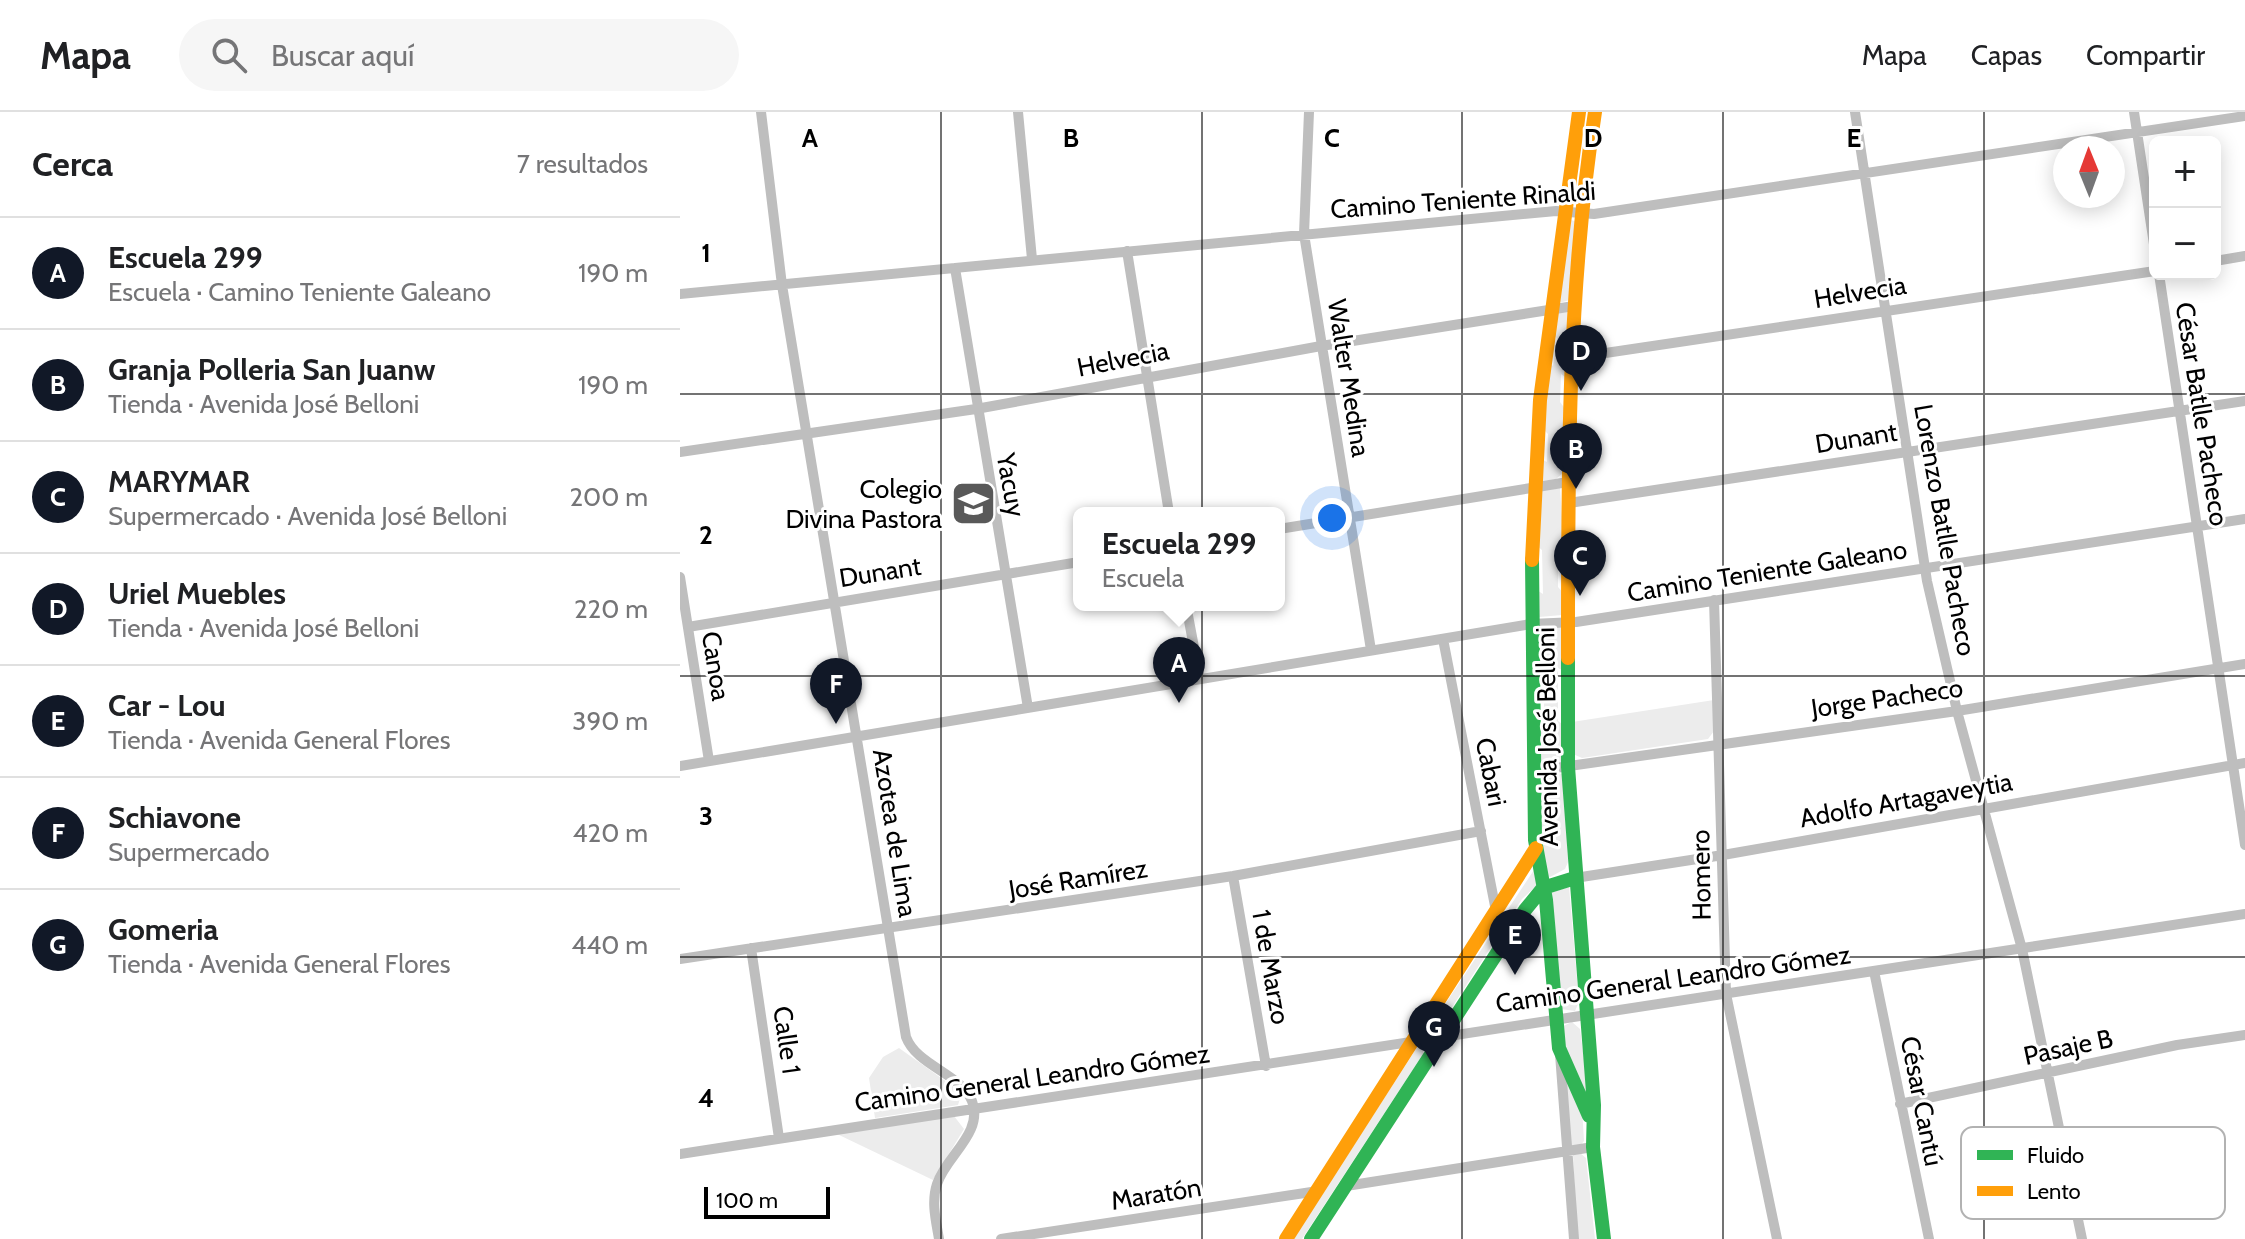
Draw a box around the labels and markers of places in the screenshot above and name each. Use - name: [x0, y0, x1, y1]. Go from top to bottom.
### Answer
- pin: D: [1555, 325, 1607, 391]
- pin: B: [1550, 423, 1602, 489]
- place label: Colegio Divina Pastora: [785, 473, 943, 535]
- school or university icon: Colegio Divina Pastora: [949, 480, 997, 528]
- pin: C: [1554, 530, 1606, 596]
- pin: A: [1153, 637, 1205, 703]
- pin: F: [810, 658, 862, 724]
- pin: E: [1489, 909, 1541, 975]
- pin: G: [1408, 1001, 1460, 1067]

